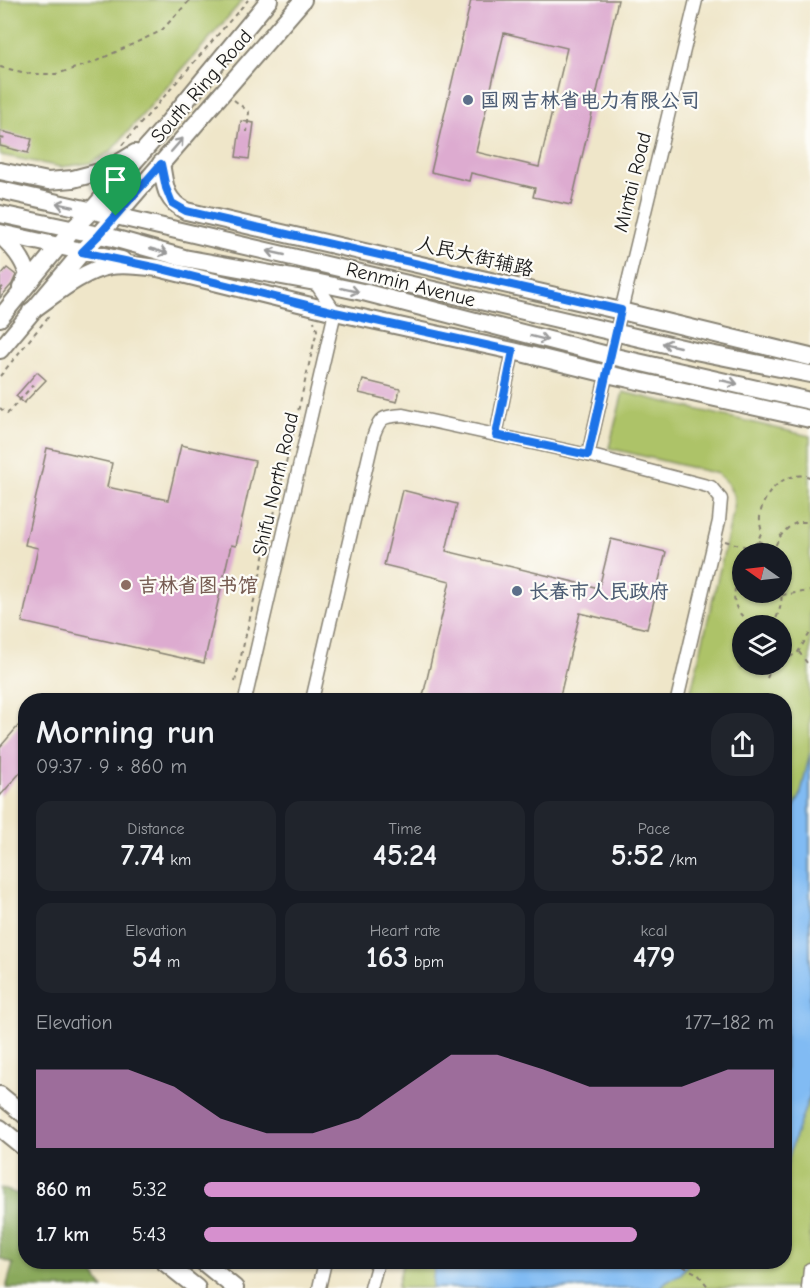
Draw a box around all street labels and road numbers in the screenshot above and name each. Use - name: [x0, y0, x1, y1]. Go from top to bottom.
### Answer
- street label: South Ring Road: [146, 25, 257, 148]
- street label: Mintai Road: [609, 130, 656, 235]
- street label: 人民大街辅路: [414, 232, 537, 281]
- street label: Renmin Avenue: [344, 257, 478, 312]
- street label: Shifu North Road: [248, 410, 303, 558]

